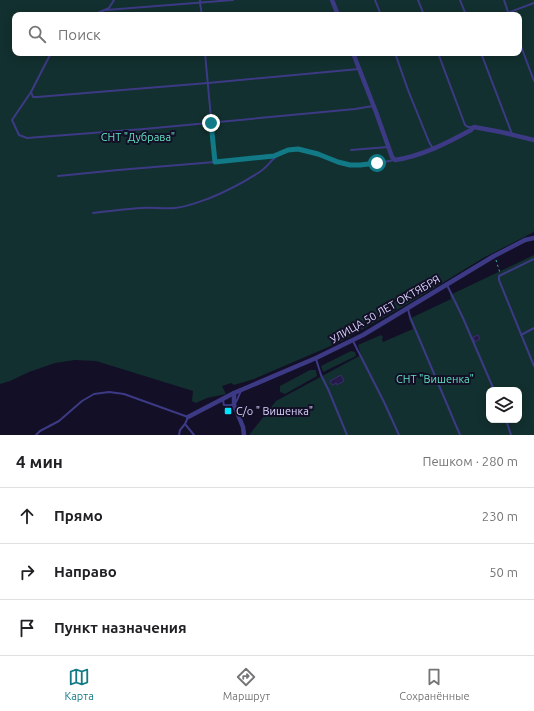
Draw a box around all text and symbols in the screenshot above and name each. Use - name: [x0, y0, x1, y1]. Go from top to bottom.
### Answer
- search box: [12, 12, 522, 56]
- icon: search: [26, 23, 48, 45]
- text: Поиск: [58, 26, 101, 43]
- route end: [202, 114, 220, 132]
- park label: СНТ "Дубрава": [101, 131, 175, 143]
- route start: [368, 154, 386, 172]
- street label: УЛИЦА 50 ЛЕТ ОКТЯБРЯ: [328, 273, 442, 345]
- park label: СНТ "Вишенка": [396, 373, 474, 385]
- map controls: [486, 387, 522, 423]
- button: layers: [486, 387, 522, 423]
- place label: С/о " Вишенка": [236, 405, 313, 417]
- marker: С/о " Вишенка": [223, 406, 233, 416]
- text: 4 мин: [16, 452, 63, 471]
- text: Пешком · 280 m: [422, 454, 518, 468]
- icon: ahead: [16, 505, 38, 527]
- text: Прямо: [54, 507, 103, 524]
- text: 230 m: [482, 509, 518, 523]
- icon: right: [16, 561, 38, 583]
- text: Направо: [54, 563, 117, 580]
- text: 50 m: [489, 565, 518, 579]
- icon: arrive: [16, 617, 38, 639]
- text: Пункт назначения: [54, 619, 187, 636]
- tab: Карта: [64, 666, 94, 702]
- tab: Маршрут: [223, 666, 270, 702]
- tab: Сохранённые: [399, 666, 469, 702]

